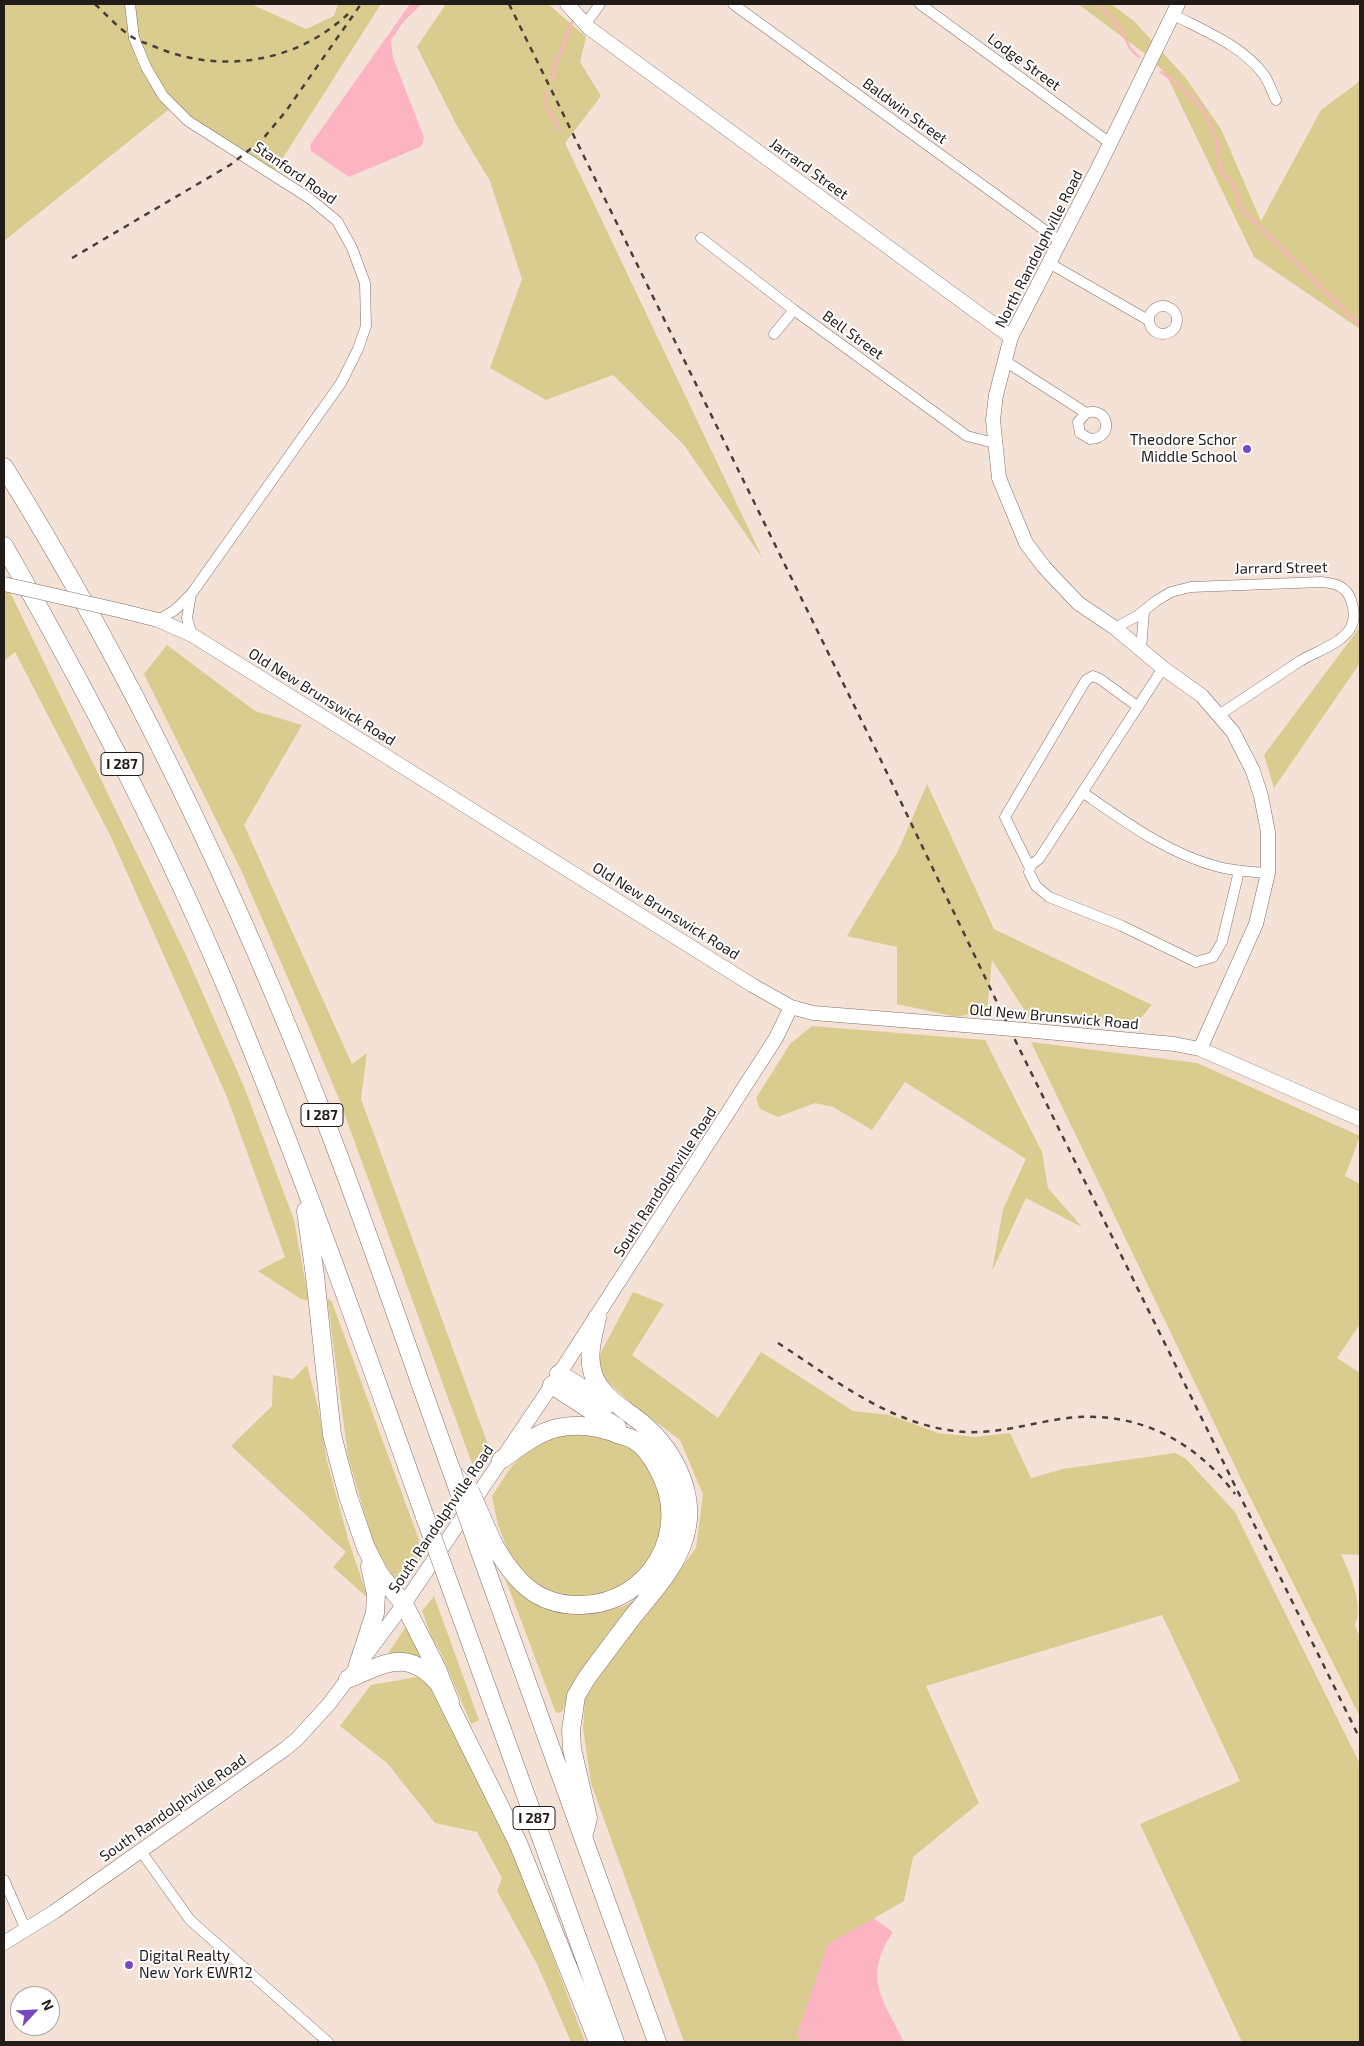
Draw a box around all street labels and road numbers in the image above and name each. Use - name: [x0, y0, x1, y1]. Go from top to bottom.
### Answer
- street label: Lodge Street: [984, 29, 1064, 95]
- street label: Baldwin Street: [859, 74, 951, 148]
- street label: Jarrard Street: [766, 134, 852, 204]
- street label: Stanford Road: [250, 138, 340, 208]
- street label: North Randolphville Road: [991, 167, 1087, 331]
- street label: Bell Street: [819, 307, 887, 363]
- street label: Jarrard Street: [1234, 558, 1328, 578]
- street label: Old New Brunswick Road: [245, 644, 399, 750]
- road number: I 287: [101, 752, 143, 776]
- street label: Old New Brunswick Road: [589, 858, 743, 964]
- street label: Old New Brunswick Road: [969, 1001, 1139, 1033]
- road number: I 287: [301, 1104, 343, 1126]
- street label: South Randolphville Road: [610, 1104, 720, 1260]
- street label: South Randolphville Road: [385, 1441, 497, 1597]
- street label: South Randolphville Road: [96, 1750, 250, 1866]
- road number: I 287: [513, 1806, 555, 1830]

